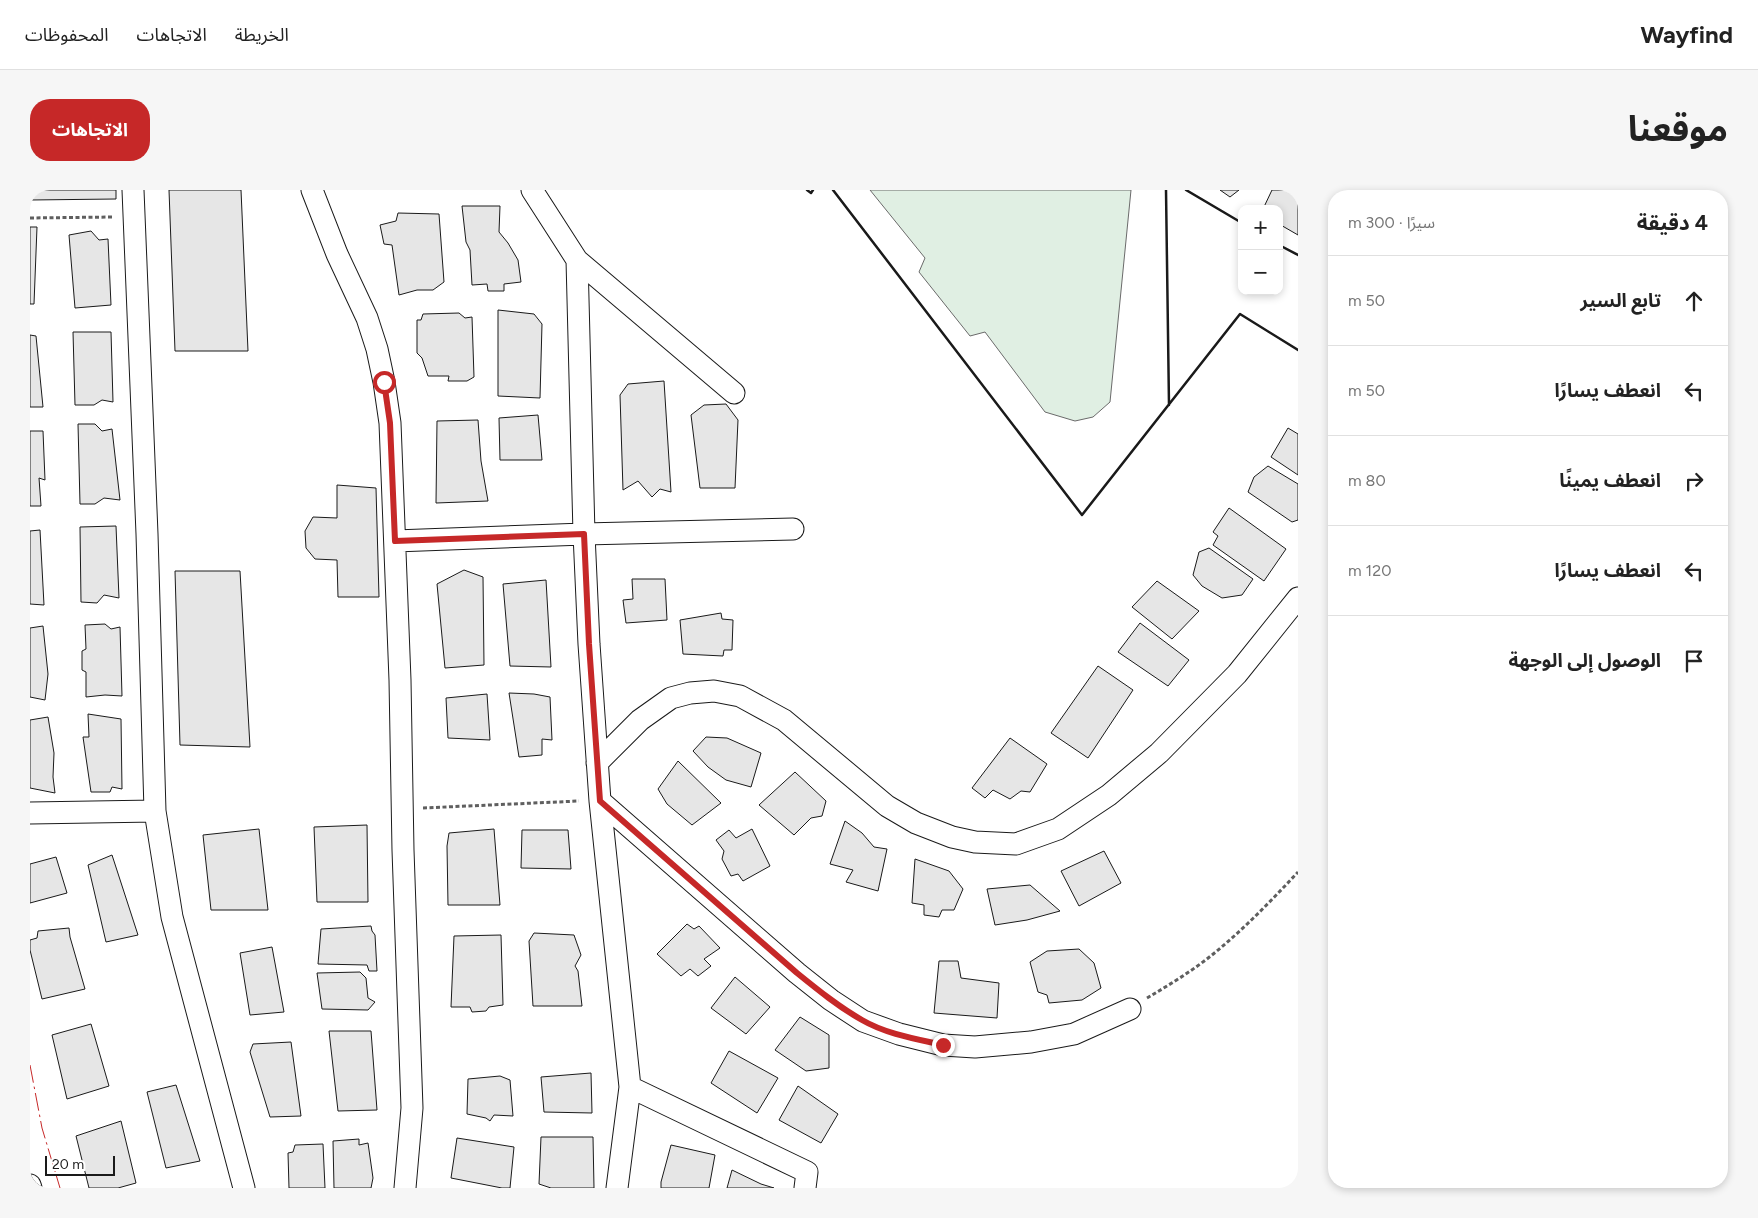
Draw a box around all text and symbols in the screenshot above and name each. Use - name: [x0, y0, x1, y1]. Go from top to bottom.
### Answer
- text: Wayfind: [1640, 20, 1733, 49]
- text: المحفوظات: [25, 24, 109, 46]
- text: الاتجاهات: [137, 24, 207, 46]
- text: الخريطة: [235, 24, 289, 46]
- button: الاتجاهات: [30, 99, 150, 161]
- text: موقعنا: [1628, 108, 1728, 150]
- map controls: [1238, 205, 1283, 295]
- button: +: [1238, 205, 1283, 250]
- text: 4 دقيقة: [1637, 210, 1708, 235]
- text: سيرًا · 300 m: [1348, 213, 1435, 232]
- button: −: [1238, 250, 1283, 295]
- icon: ahead: [1680, 287, 1708, 315]
- text: تابع السير: [1580, 289, 1661, 312]
- text: 50 m: [1348, 291, 1385, 310]
- route start: [373, 371, 396, 394]
- icon: left: [1680, 377, 1708, 405]
- text: انعطف يسارًا: [1554, 379, 1661, 402]
- text: 50 m: [1348, 381, 1385, 400]
- icon: right: [1680, 467, 1708, 495]
- text: انعطف يمينًا: [1559, 469, 1661, 492]
- text: 80 m: [1348, 471, 1386, 490]
- icon: left: [1680, 557, 1708, 585]
- text: انعطف يسارًا: [1554, 559, 1661, 582]
- text: 120 m: [1348, 561, 1391, 580]
- icon: arrive: [1680, 647, 1708, 675]
- text: الوصول إلى الوجهة: [1508, 649, 1661, 672]
- route end: [932, 1034, 955, 1057]
- scale bar: [45, 1153, 115, 1176]
- text: 20 m: [52, 1156, 84, 1173]

